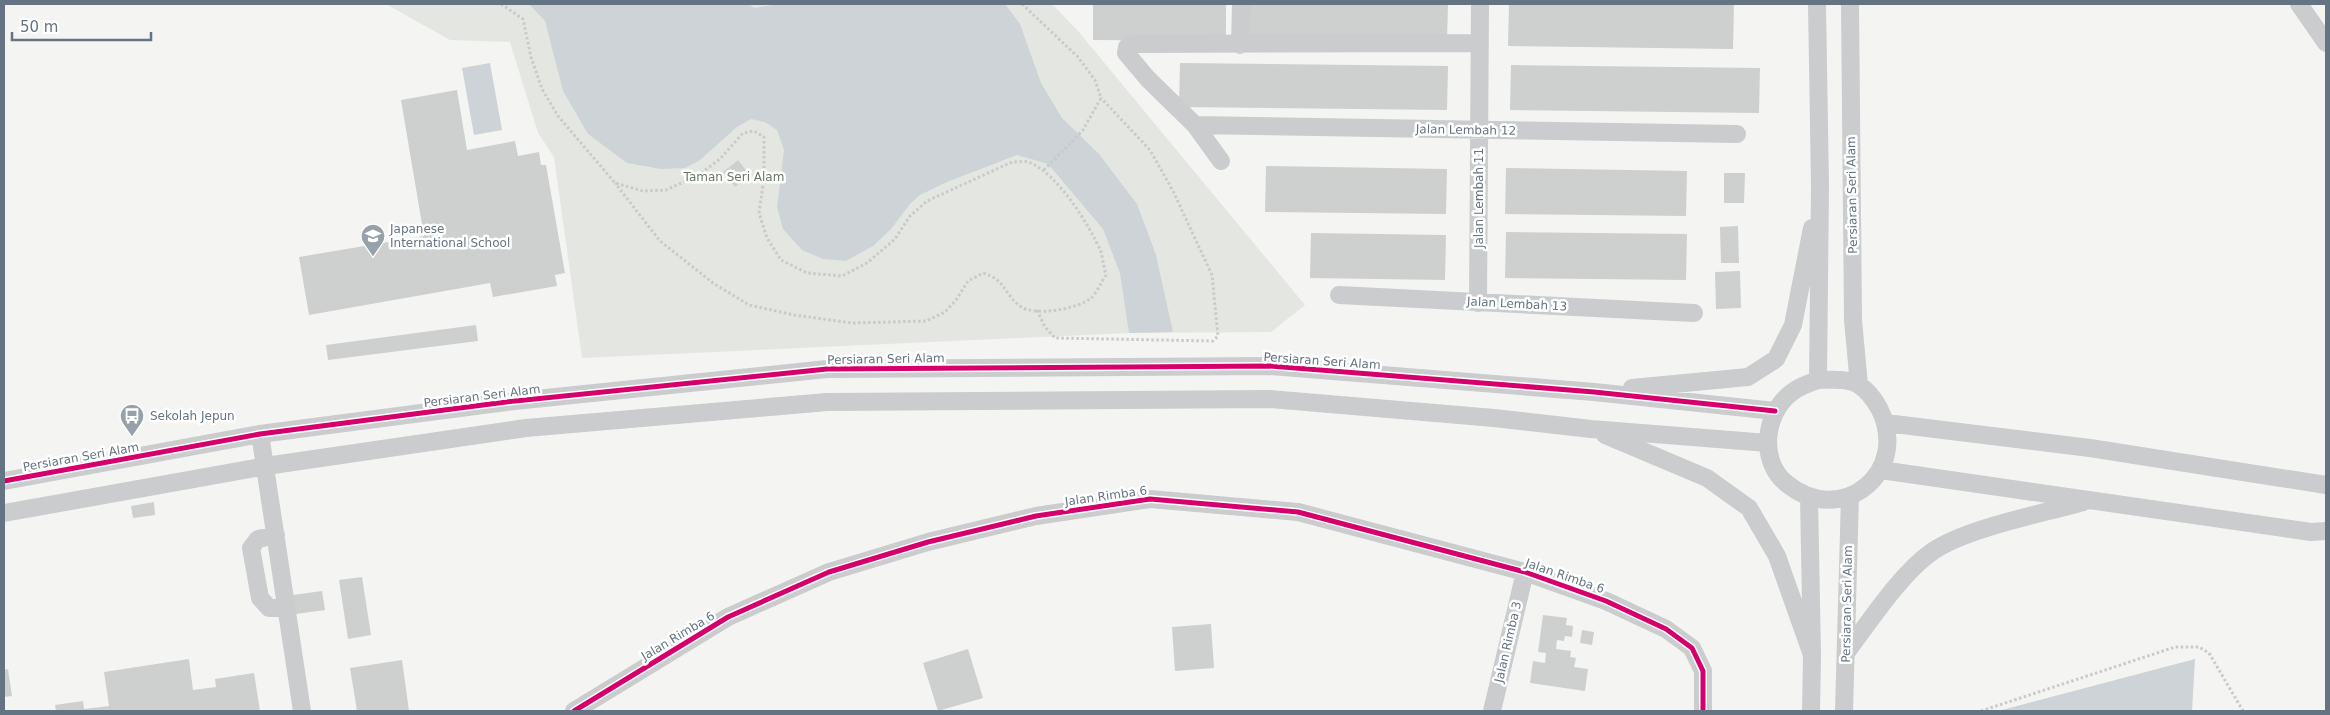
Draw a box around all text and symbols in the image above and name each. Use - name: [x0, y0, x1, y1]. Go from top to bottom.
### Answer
- scale bar: [12, 10, 151, 42]
- text: 50 m: [20, 18, 58, 36]
- street label: Jalan Lembah 12: [1415, 122, 1516, 138]
- street label: Persiaran Seri Alam: [1844, 136, 1860, 254]
- street label: Jalan Lembah 11: [1472, 148, 1486, 249]
- park label: Taman Seri Alam: [683, 170, 784, 184]
- place label: Japanese International School: [389, 222, 510, 250]
- school or university icon: Japanese International School: [360, 223, 386, 257]
- street label: Jalan Lembah 13: [1466, 294, 1567, 314]
- street label: Persiaran Seri Alam: [1263, 350, 1381, 372]
- street label: Persiaran Seri Alam: [827, 351, 945, 367]
- street label: Persiaran Seri Alam: [423, 382, 541, 410]
- bus stop icon: Sekolah Jepun: [119, 403, 145, 437]
- place label: Sekolah Jepun: [150, 409, 235, 423]
- street label: Persiaran Seri Alam: [22, 440, 140, 474]
- street label: Jalan Rimba 6: [1063, 483, 1148, 509]
- street label: Persiaran Seri Alam: [1839, 545, 1855, 663]
- street label: Jalan Rimba 6: [1523, 556, 1606, 596]
- street label: Jalan Rimba 3: [1492, 600, 1524, 685]
- street label: Jalan Rimba 6: [638, 609, 717, 664]

